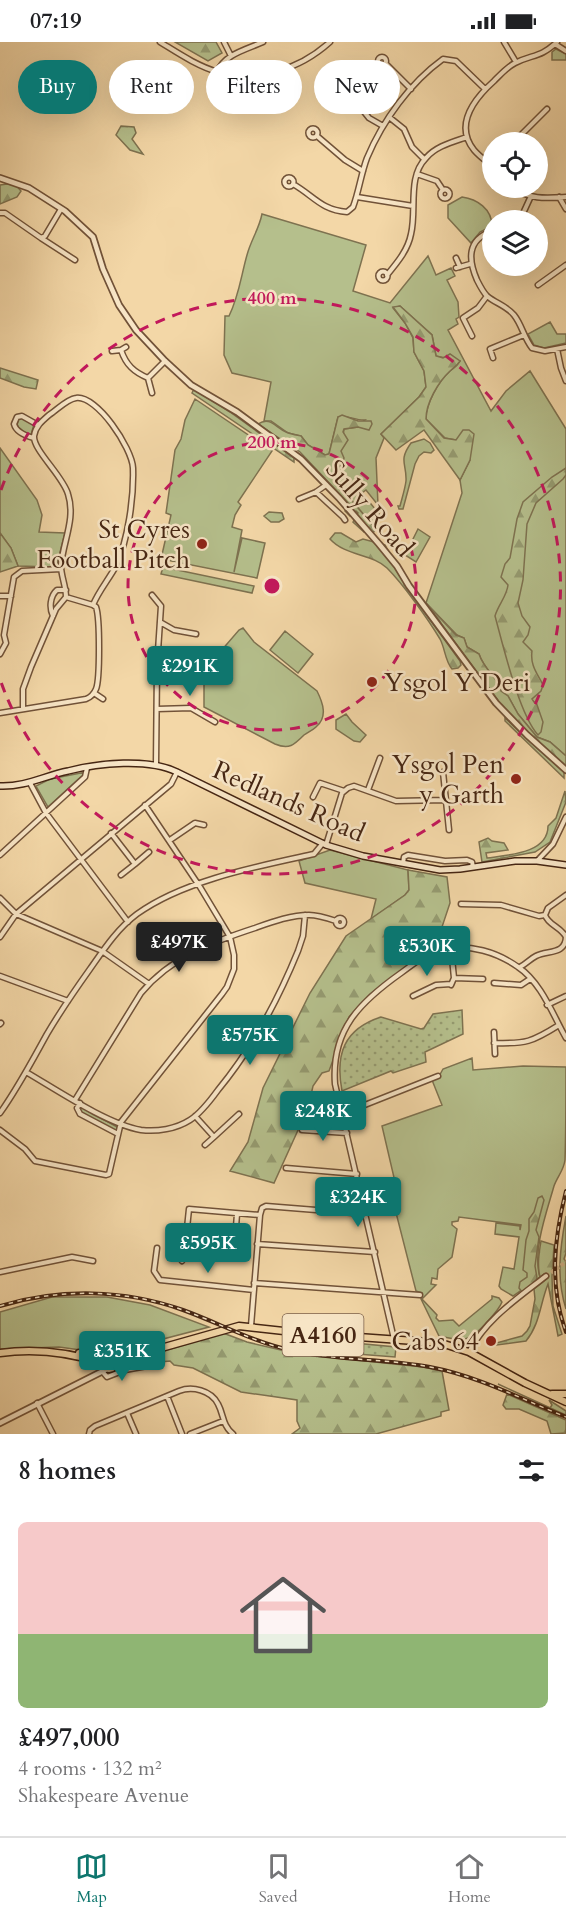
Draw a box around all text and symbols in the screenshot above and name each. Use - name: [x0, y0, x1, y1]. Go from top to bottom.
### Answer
- text: 07:19: [30, 6, 81, 36]
- chip: Buy: [18, 60, 97, 114]
- chip: Rent: [109, 60, 194, 114]
- chip: Filters: [206, 60, 302, 114]
- chip: New: [314, 60, 400, 114]
- map controls: [482, 132, 548, 276]
- button: locate: [482, 132, 548, 198]
- button: layers: [482, 210, 548, 276]
- text: 400 m: [247, 286, 297, 311]
- text: 200 m: [247, 430, 297, 455]
- street label: Sully Road: [318, 452, 422, 565]
- place label: St Cyres Football Pitch: [36, 512, 190, 577]
- marker: St Cyres Football Pitch: [195, 537, 209, 551]
- centre of rings: [262, 576, 282, 596]
- pin: £291K: [148, 646, 232, 697]
- text: £291K: [161, 652, 219, 679]
- place label: Ysgol Y Deri: [384, 665, 530, 700]
- marker: Ysgol Y Deri: [365, 675, 379, 689]
- place label: Ysgol Pen y Garth: [392, 747, 504, 812]
- street label: Redlands Road: [207, 752, 370, 851]
- marker: Ysgol Pen y Garth: [509, 772, 523, 786]
- pin: £497K: [137, 922, 221, 973]
- pin: £530K: [385, 926, 469, 977]
- text: £497K: [150, 928, 208, 955]
- text: £530K: [398, 932, 456, 959]
- pin: £575K: [208, 1015, 292, 1066]
- text: £575K: [221, 1021, 279, 1048]
- pin: £248K: [281, 1091, 365, 1142]
- text: £248K: [294, 1097, 352, 1124]
- pin: £324K: [316, 1177, 400, 1228]
- text: £324K: [329, 1183, 387, 1210]
- pin: £595K: [166, 1223, 250, 1274]
- text: £595K: [179, 1229, 237, 1256]
- road number: A4160: [282, 1314, 364, 1356]
- place label: Cabs 64: [392, 1324, 479, 1359]
- pin: £351K: [80, 1331, 164, 1382]
- marker: Cabs 64: [484, 1334, 498, 1348]
- text: £351K: [93, 1337, 151, 1364]
- text: 8 homes: [18, 1453, 116, 1488]
- icon: filters: [515, 1454, 548, 1487]
- icon: home: [229, 1561, 337, 1669]
- text: £497,000: [18, 1720, 120, 1755]
- text: 4 rooms · 132 m²: [18, 1755, 162, 1782]
- text: Shakespeare Avenue: [18, 1782, 189, 1809]
- tab: Map: [75, 1850, 108, 1908]
- tab: Saved: [259, 1850, 297, 1908]
- tab: Home: [448, 1850, 491, 1908]

